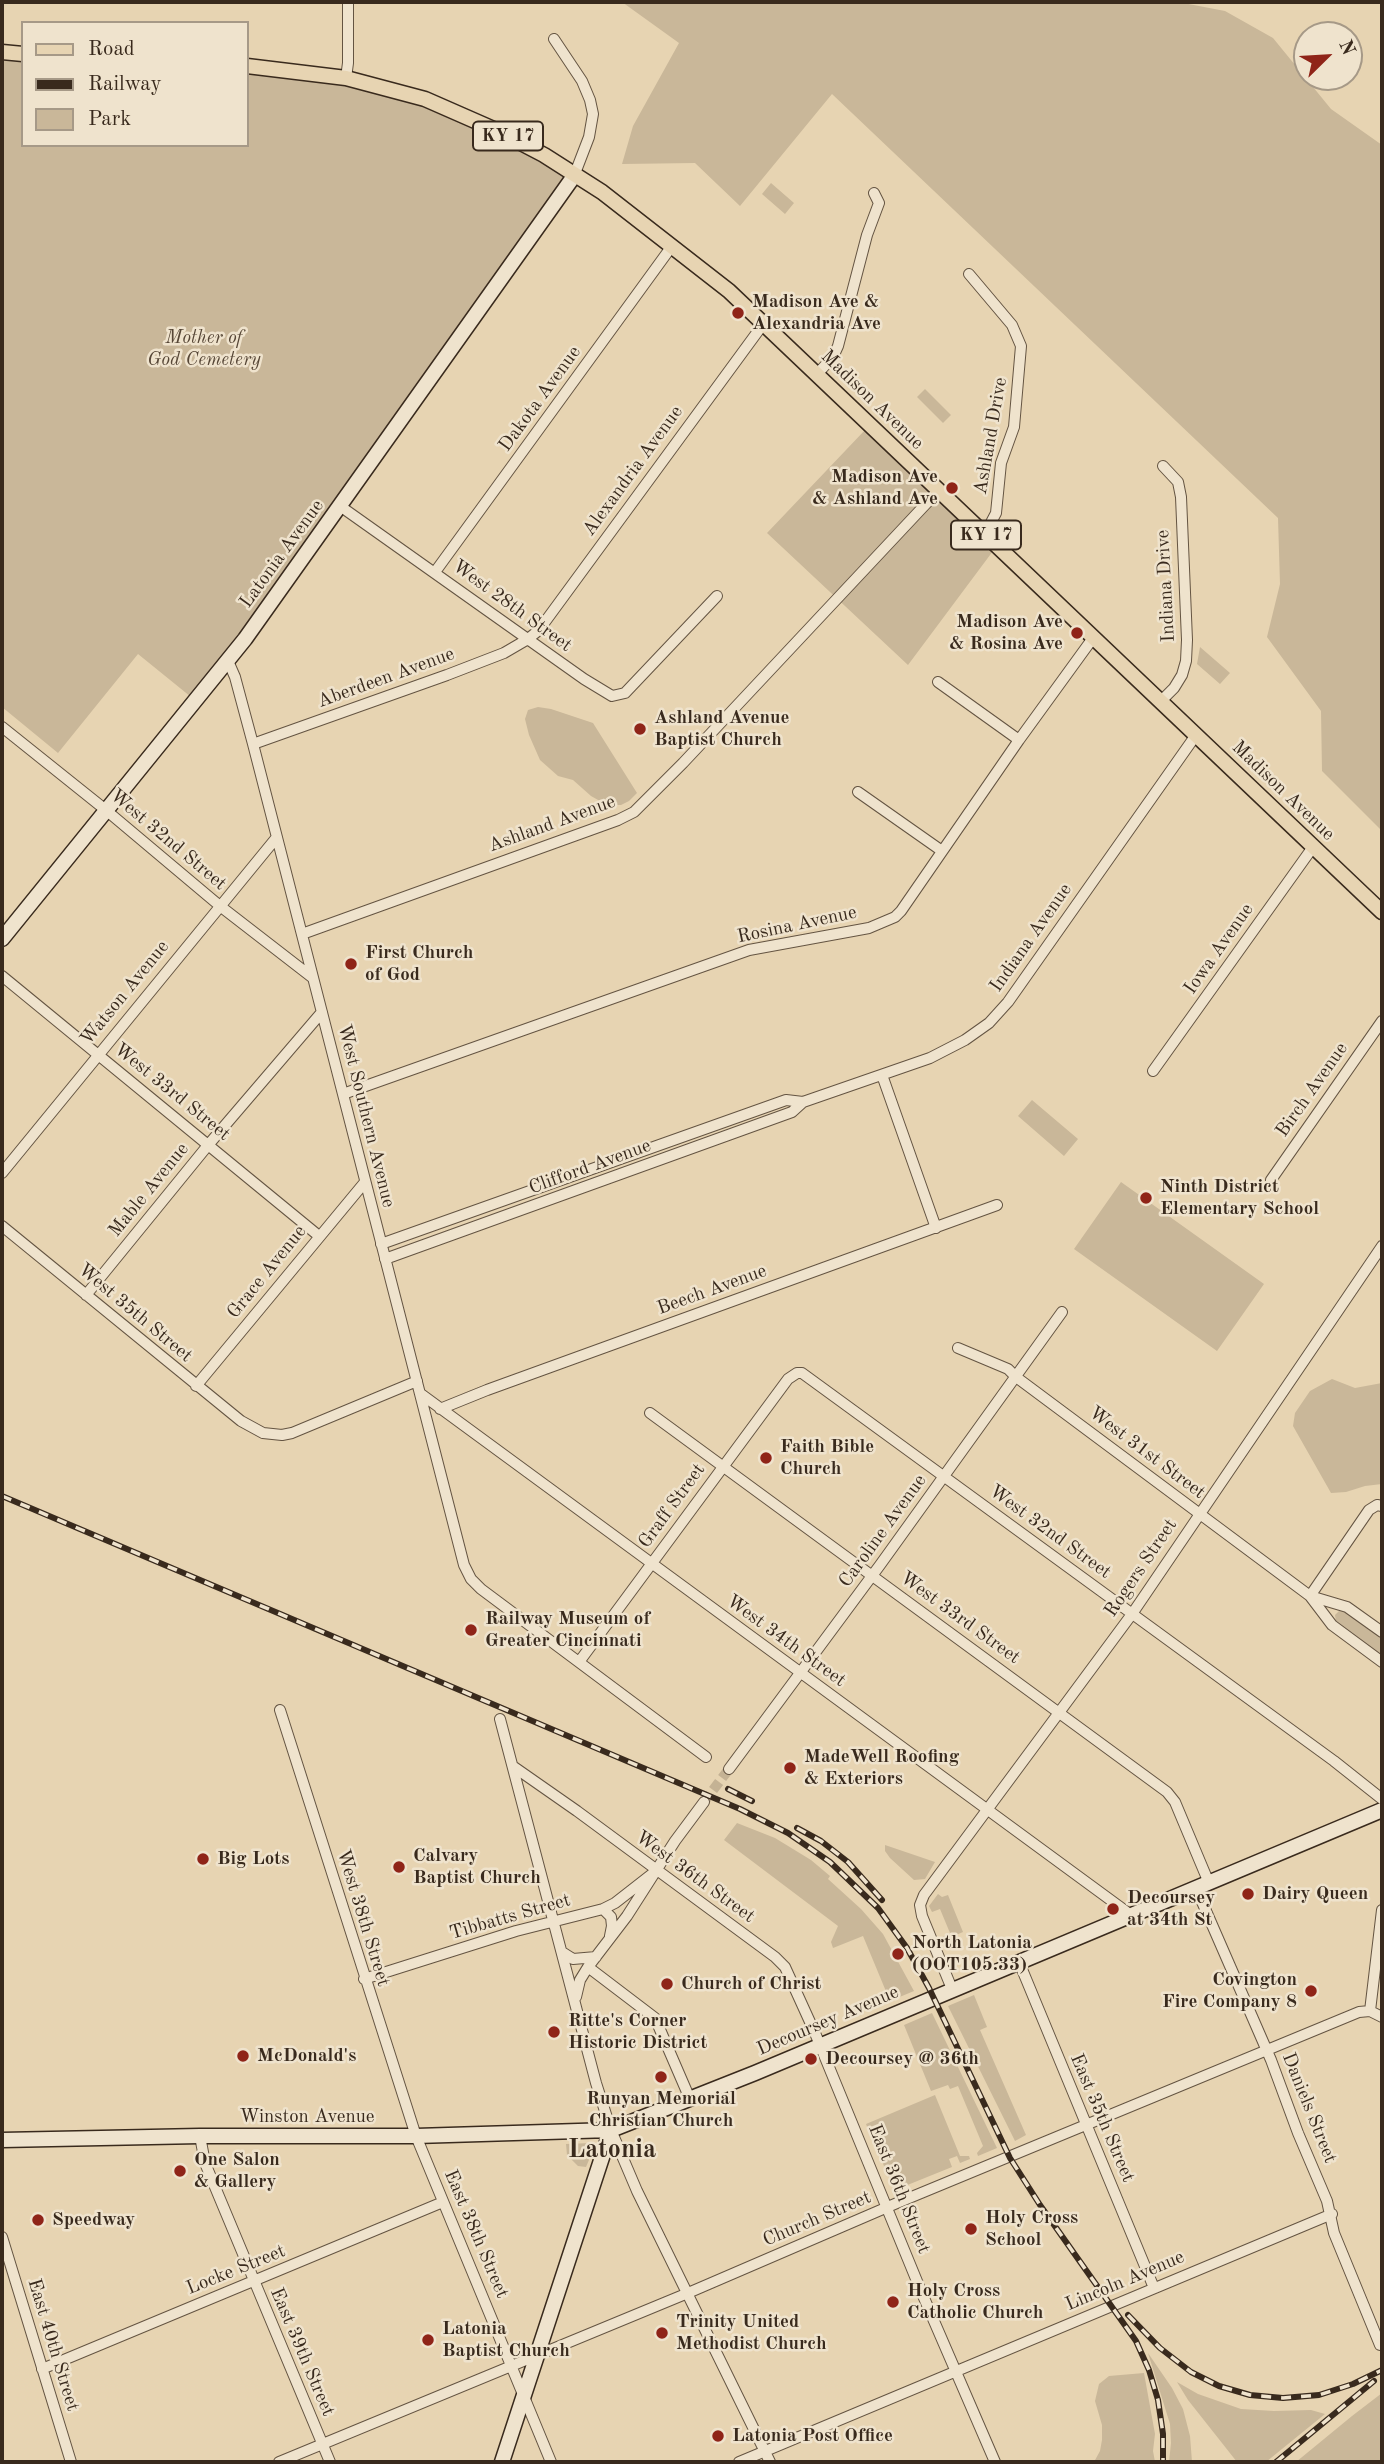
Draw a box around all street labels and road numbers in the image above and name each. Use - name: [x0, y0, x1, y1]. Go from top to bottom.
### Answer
- road number: KY 17: [473, 121, 543, 150]
- street label: Dakota Avenue: [494, 342, 586, 456]
- street label: Madison Avenue: [816, 345, 928, 455]
- street label: Ashland Drive: [969, 376, 1013, 496]
- street label: Alexandria Avenue: [578, 401, 688, 541]
- street label: Latonia Avenue: [235, 495, 329, 613]
- road number: KY 17: [951, 520, 1021, 550]
- street label: Indiana Drive: [1152, 529, 1180, 643]
- street label: West 28th Street: [448, 555, 576, 657]
- street label: Aberdeen Avenue: [314, 643, 458, 713]
- street label: Madison Avenue: [1227, 736, 1339, 846]
- street label: West 32nd Street: [105, 785, 231, 895]
- street label: Ashland Avenue: [485, 790, 619, 858]
- street label: Indiana Avenue: [985, 879, 1077, 997]
- street label: Iowa Avenue: [1179, 899, 1259, 999]
- street label: Rosina Avenue: [735, 901, 859, 949]
- street label: Watson Avenue: [76, 936, 174, 1050]
- street label: West Southern Avenue: [332, 1022, 400, 1210]
- street label: West 33rd Street: [109, 1038, 235, 1146]
- street label: Birch Avenue: [1271, 1038, 1353, 1142]
- street label: Clifford Avenue: [526, 1134, 654, 1200]
- street label: Mable Avenue: [104, 1138, 194, 1242]
- street label: Grace Avenue: [222, 1221, 312, 1323]
- street label: West 35th Street: [73, 1259, 197, 1367]
- street label: Beech Avenue: [654, 1260, 770, 1320]
- street label: West 31st Street: [1084, 1402, 1210, 1504]
- street label: Graff Street: [634, 1459, 710, 1553]
- street label: Caroline Avenue: [834, 1470, 932, 1592]
- street label: West 32nd Street: [985, 1480, 1115, 1584]
- street label: Rogers Street: [1100, 1514, 1182, 1622]
- street label: West 33rd Street: [896, 1567, 1024, 1669]
- street label: West 34th Street: [722, 1590, 850, 1692]
- street label: West 36th Street: [631, 1826, 759, 1928]
- street label: West 38th Street: [331, 1847, 395, 1989]
- street label: Tibbatts Street: [447, 1889, 573, 1945]
- street label: Decoursey Avenue: [754, 1981, 902, 2061]
- street label: Daniels Street: [1276, 2049, 1342, 2167]
- street label: East 35th Street: [1065, 2050, 1139, 2186]
- street label: Winston Avenue: [239, 2106, 375, 2128]
- street label: East 36th Street: [863, 2121, 935, 2257]
- street label: East 38th Street: [439, 2166, 513, 2302]
- street label: Church Street: [759, 2186, 875, 2252]
- street label: Locke Street: [183, 2240, 289, 2300]
- street label: Lincoln Avenue: [1062, 2246, 1188, 2316]
- street label: East 40th Street: [22, 2276, 84, 2414]
- street label: East 39th Street: [265, 2284, 339, 2420]

